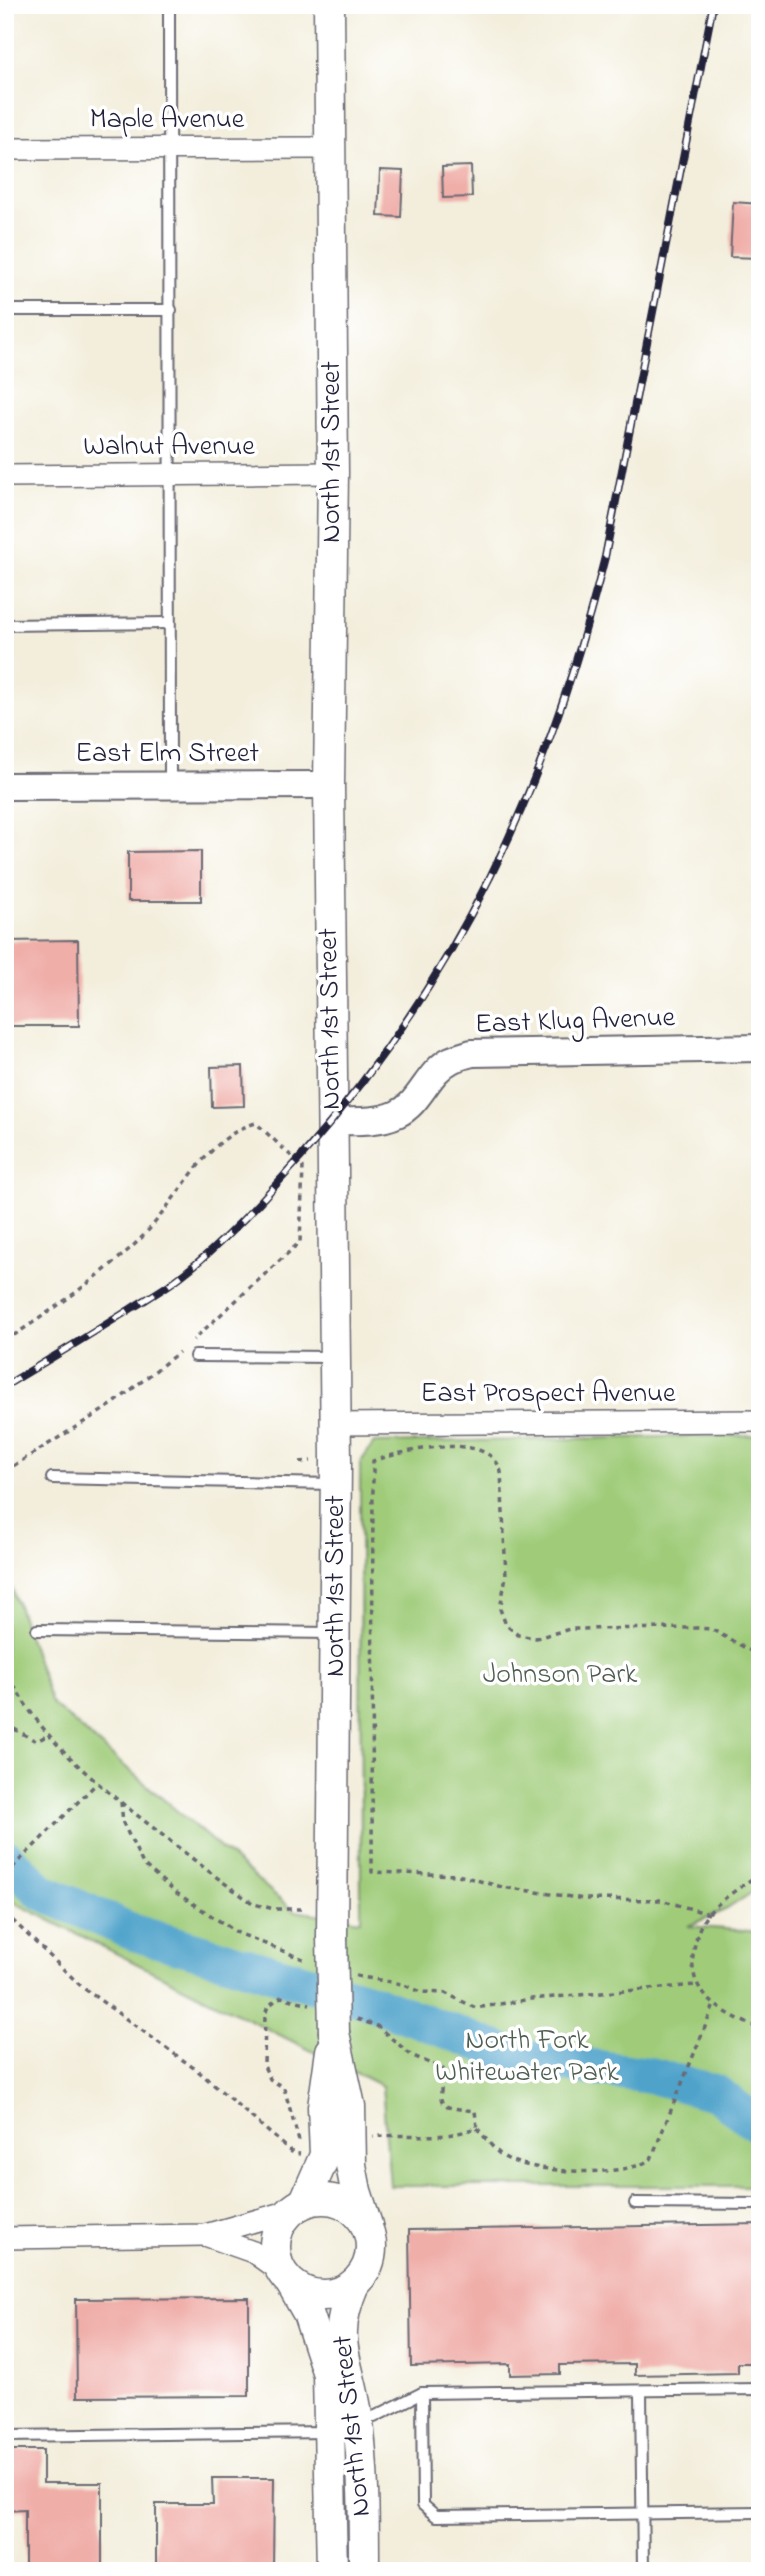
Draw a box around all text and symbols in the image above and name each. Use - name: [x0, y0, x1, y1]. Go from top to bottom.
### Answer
- street label: Maple Avenue: [90, 100, 245, 141]
- street label: North 1st Street: [312, 361, 353, 543]
- street label: Walnut Avenue: [83, 427, 255, 468]
- street label: East Elm Street: [75, 734, 259, 775]
- street label: North 1st Street: [309, 928, 353, 1110]
- street label: East Klug Avenue: [474, 998, 676, 1046]
- street label: East Prospect Avenue: [420, 1374, 676, 1415]
- street label: North 1st Street: [316, 1495, 357, 1677]
- park label: Johnson Park: [483, 1655, 638, 1696]
- park label: North Fork Whitewater Park: [435, 2021, 620, 2094]
- street label: North 1st Street: [323, 2333, 383, 2519]

